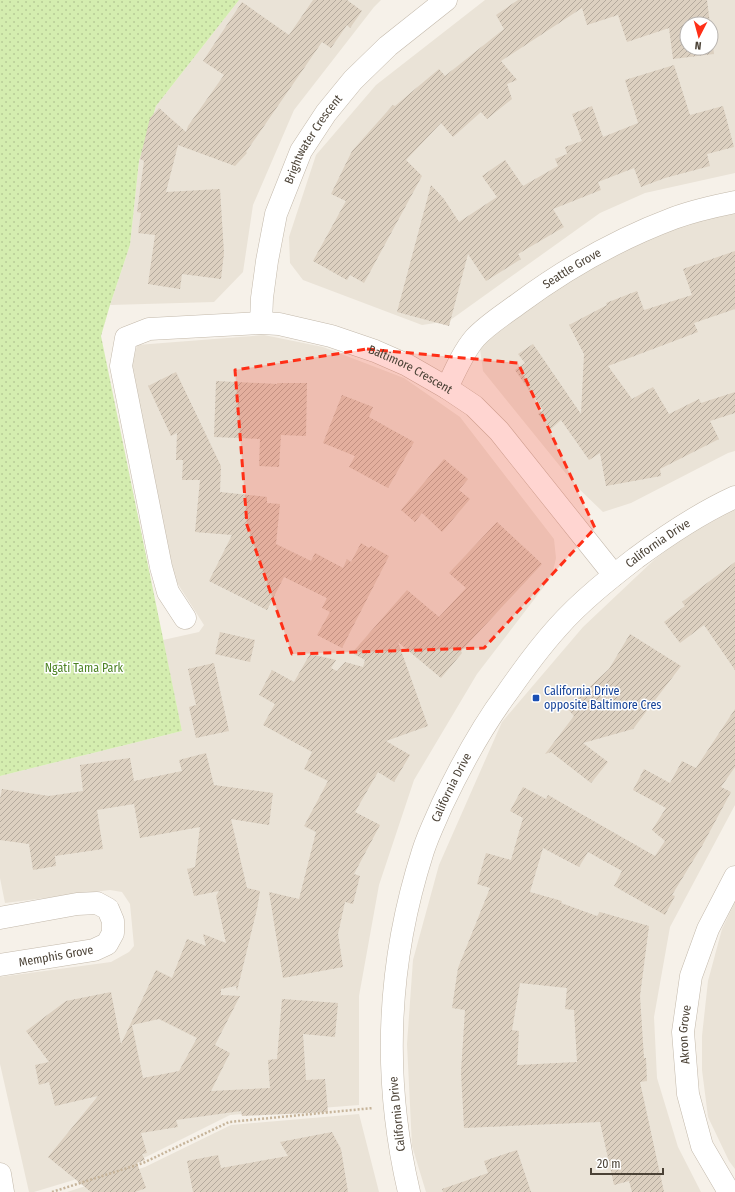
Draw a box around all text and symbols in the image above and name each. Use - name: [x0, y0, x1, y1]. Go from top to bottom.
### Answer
- north arrow: [679, 16, 719, 56]
- text: N: [694, 39, 702, 52]
- street label: Brightwater Crescent: [282, 92, 345, 186]
- street label: Seattle Grove: [540, 246, 603, 291]
- street label: Baltimore Crescent: [367, 342, 455, 397]
- street label: California Drive: [623, 516, 693, 571]
- park label: Ngāti Tama Park: [45, 661, 124, 675]
- place label: California Drive opposite Baltimore Cres: [544, 684, 661, 712]
- marker: California Drive opposite Baltimore Cres: [531, 693, 541, 703]
- street label: California Drive: [428, 750, 474, 824]
- street label: Memphis Grove: [18, 943, 94, 969]
- street label: Akron Grove: [676, 1004, 694, 1065]
- street label: California Drive: [386, 1076, 408, 1152]
- scale bar: [591, 1150, 663, 1176]
- text: 20 m: [597, 1157, 621, 1171]

